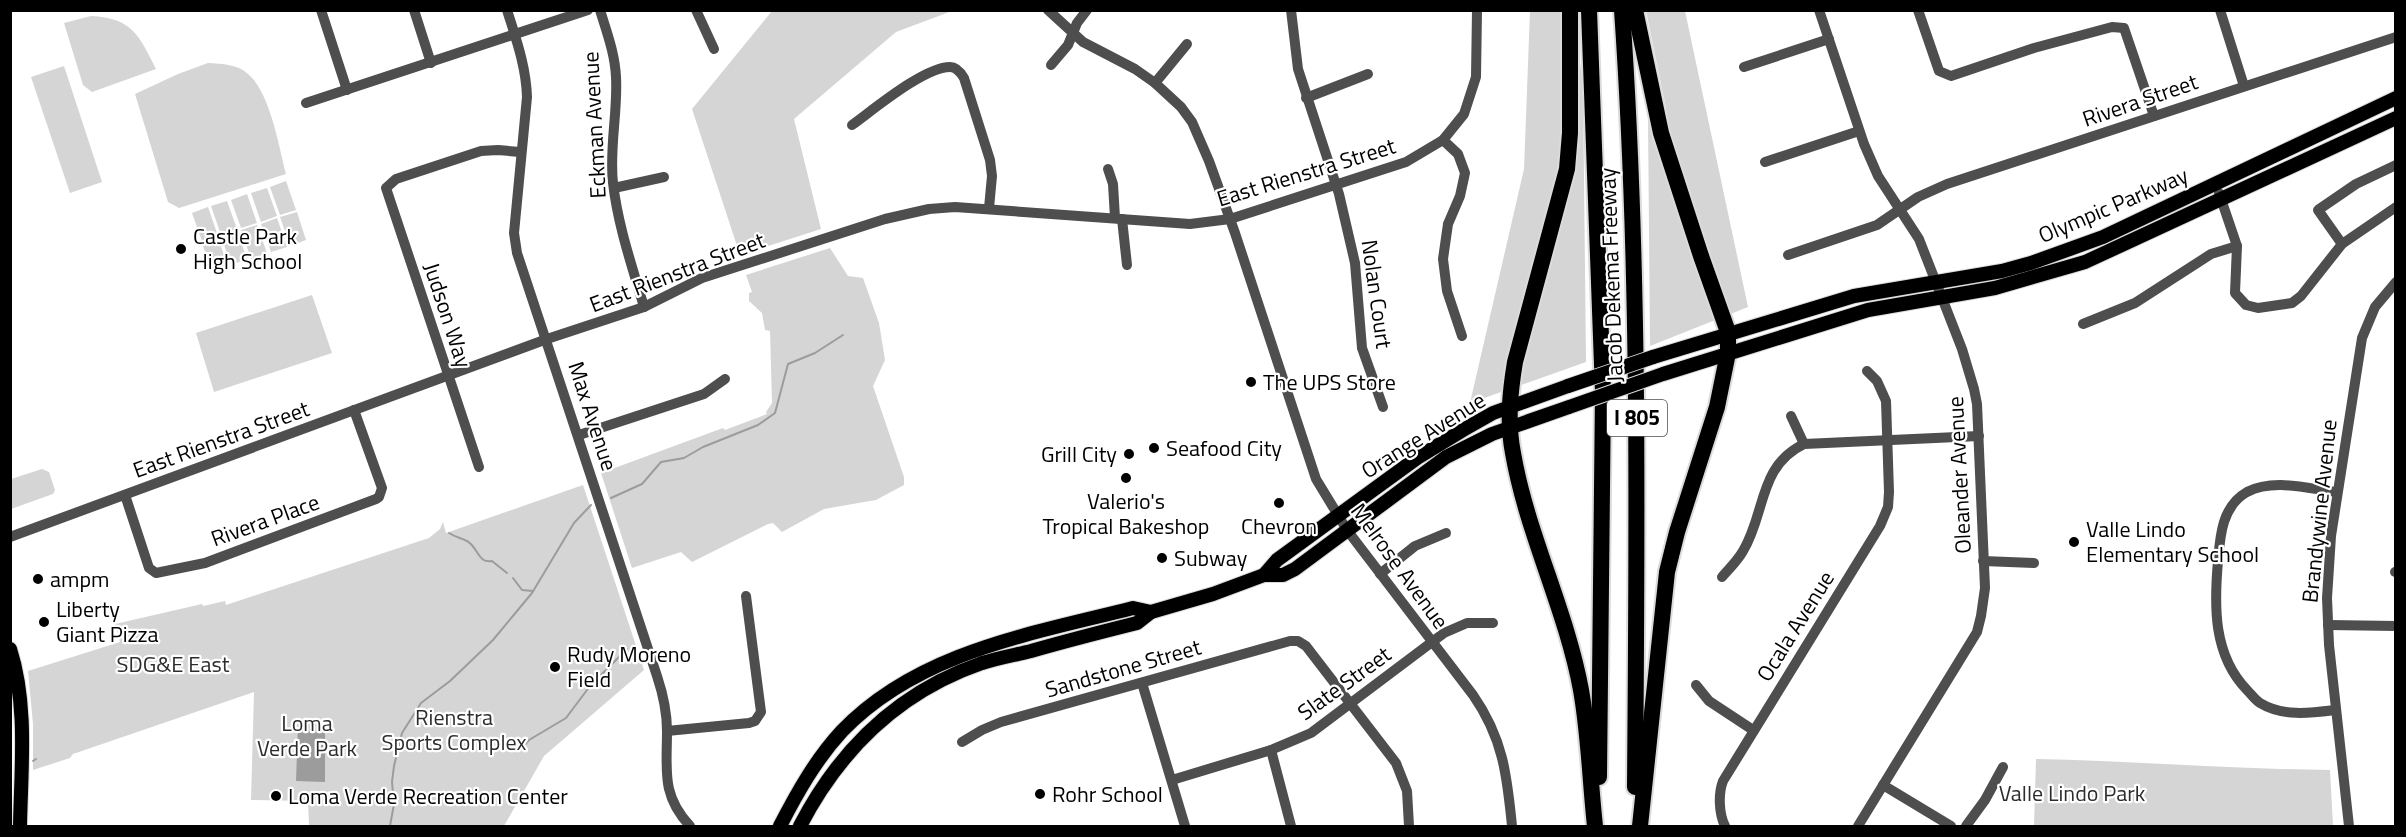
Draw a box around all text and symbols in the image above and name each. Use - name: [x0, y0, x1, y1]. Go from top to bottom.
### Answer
- street label: Eckman Avenue: [573, 51, 615, 199]
- street label: Rivera Street: [2078, 64, 2203, 136]
- street label: East Rienstra Street: [1212, 129, 1400, 215]
- street label: Olympic Parkway: [2033, 158, 2194, 252]
- street label: Jacob Dekema Freeway: [1590, 167, 1632, 383]
- place label: Castle Park High School: [193, 219, 302, 278]
- street label: East Rienstra Street: [584, 223, 770, 321]
- street label: Nolan Court: [1353, 237, 1401, 351]
- marker: Castle Park High School: [174, 242, 188, 256]
- street label: Judson Way: [415, 258, 481, 372]
- street label: Max Avenue: [559, 357, 627, 475]
- place label: The UPS Store: [1263, 365, 1396, 399]
- marker: The UPS Store: [1244, 375, 1258, 389]
- street label: Orange Avenue: [1354, 383, 1492, 487]
- street label: East Rienstra Street: [128, 391, 314, 487]
- street label: Oleander Avenue: [1938, 395, 1980, 555]
- road number: I 805: [1607, 400, 1667, 436]
- street label: Brandywine Avenue: [2292, 418, 2346, 604]
- place label: Seafood City: [1166, 431, 1282, 465]
- place label: Grill City: [1041, 437, 1117, 471]
- marker: Seafood City: [1147, 441, 1161, 455]
- marker: Grill City: [1122, 447, 1136, 461]
- marker: Valerio's Tropical Bakeshop: [1119, 471, 1133, 485]
- place label: Valerio's Tropical Bakeshop: [1043, 484, 1209, 543]
- street label: Rivera Place: [206, 485, 324, 555]
- marker: Chevron: [1272, 496, 1286, 510]
- street label: Melrose Avenue: [1343, 496, 1457, 636]
- place label: Chevron: [1241, 509, 1317, 543]
- place label: Valle Lindo Elementary School: [2086, 512, 2259, 571]
- marker: Valle Lindo Elementary School: [2067, 535, 2081, 549]
- place label: Subway: [1174, 541, 1248, 575]
- marker: Subway: [1155, 551, 1169, 565]
- place label: ampm: [50, 562, 109, 596]
- street label: Ocala Avenue: [1747, 564, 1843, 688]
- marker: ampm: [31, 572, 45, 586]
- place label: Liberty Giant Pizza: [56, 592, 159, 651]
- marker: Liberty Giant Pizza: [37, 615, 51, 629]
- street label: Sandstone Street: [1041, 629, 1205, 706]
- place label: Rudy Moreno Field: [567, 637, 691, 696]
- street label: Slate Street: [1290, 637, 1398, 729]
- park label: SDG&E East: [117, 647, 230, 681]
- marker: Rudy Moreno Field: [548, 660, 562, 674]
- park label: Rienstra Sports Complex: [382, 700, 527, 759]
- park label: Loma Verde Park: [257, 706, 358, 765]
- park label: Valle Lindo Park: [1999, 776, 2146, 810]
- place label: Rohr School: [1052, 777, 1163, 811]
- place label: Loma Verde Recreation Center: [288, 779, 568, 813]
- marker: Rohr School: [1033, 787, 1047, 801]
- marker: Loma Verde Recreation Center: [269, 789, 283, 803]

